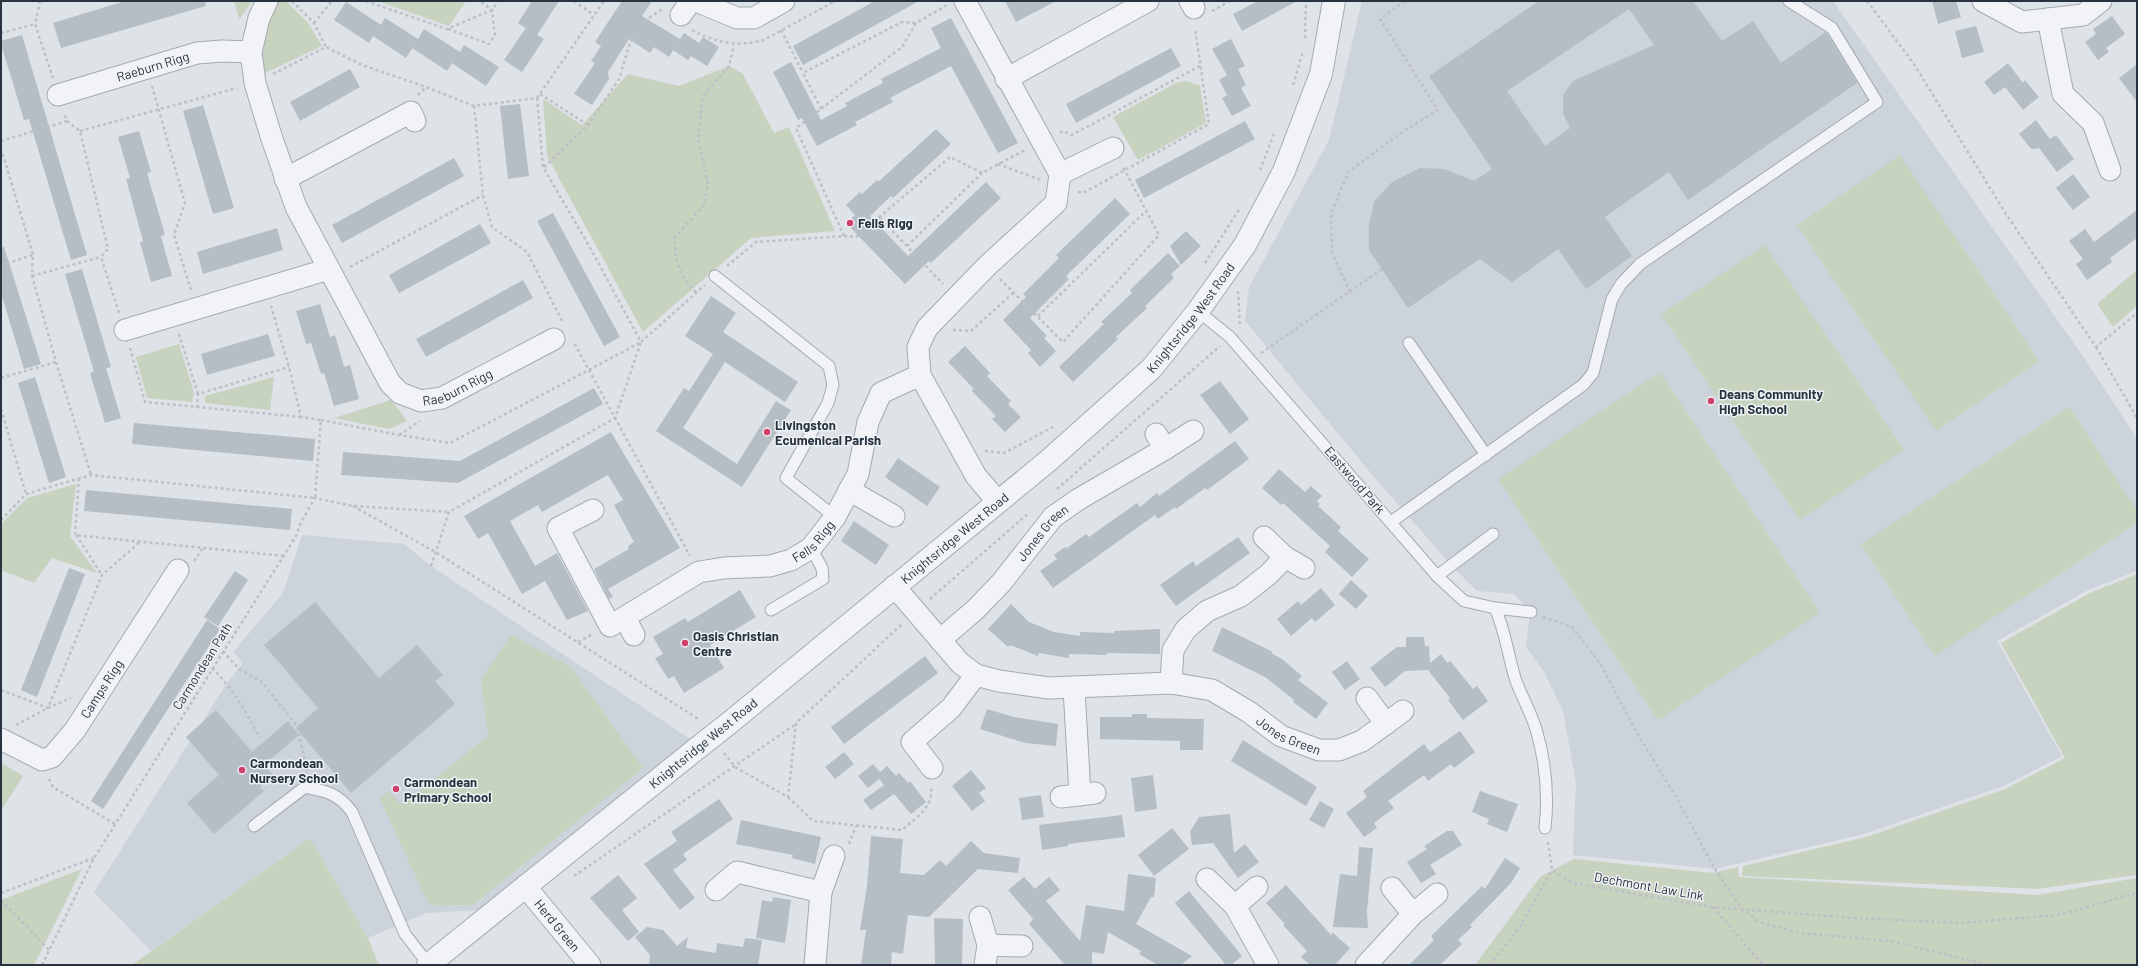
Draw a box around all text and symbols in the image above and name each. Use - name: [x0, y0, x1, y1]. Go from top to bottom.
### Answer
- street label: Raeburn Rigg: [114, 48, 191, 85]
- place label: Fells Rigg: [858, 215, 913, 231]
- marker: Fells Rigg: [845, 218, 855, 228]
- street label: Knightsridge West Road: [1143, 260, 1238, 376]
- street label: Raeburn Rigg: [421, 365, 495, 409]
- place label: Deans Community High School: [1719, 386, 1823, 417]
- marker: Deans Community High School: [1706, 396, 1716, 406]
- place label: Livingston Ecumenical Parish: [775, 417, 881, 448]
- marker: Livingston Ecumenical Parish: [762, 427, 772, 437]
- street label: Eastwood Park: [1321, 443, 1389, 517]
- street label: Knightsridge West Road: [897, 489, 1012, 587]
- street label: Jones Green: [1013, 501, 1071, 564]
- street label: Fells Rigg: [789, 517, 838, 566]
- street label: Carmondean Path: [169, 619, 235, 713]
- place label: Oasis Christian Centre: [693, 628, 779, 659]
- marker: Oasis Christian Centre: [680, 638, 690, 648]
- street label: Camps Rigg: [77, 656, 126, 721]
- street label: Knightsridge West Road: [646, 694, 760, 792]
- street label: Jones Green: [1253, 712, 1323, 758]
- place label: Carmondean Nursery School: [250, 755, 338, 786]
- marker: Carmondean Nursery School: [237, 765, 247, 775]
- place label: Carmondean Primary School: [404, 774, 492, 805]
- marker: Carmondean Primary School: [391, 784, 401, 794]
- street label: Dechmont Law Link: [1593, 868, 1705, 904]
- street label: Herd Green: [531, 896, 584, 955]

